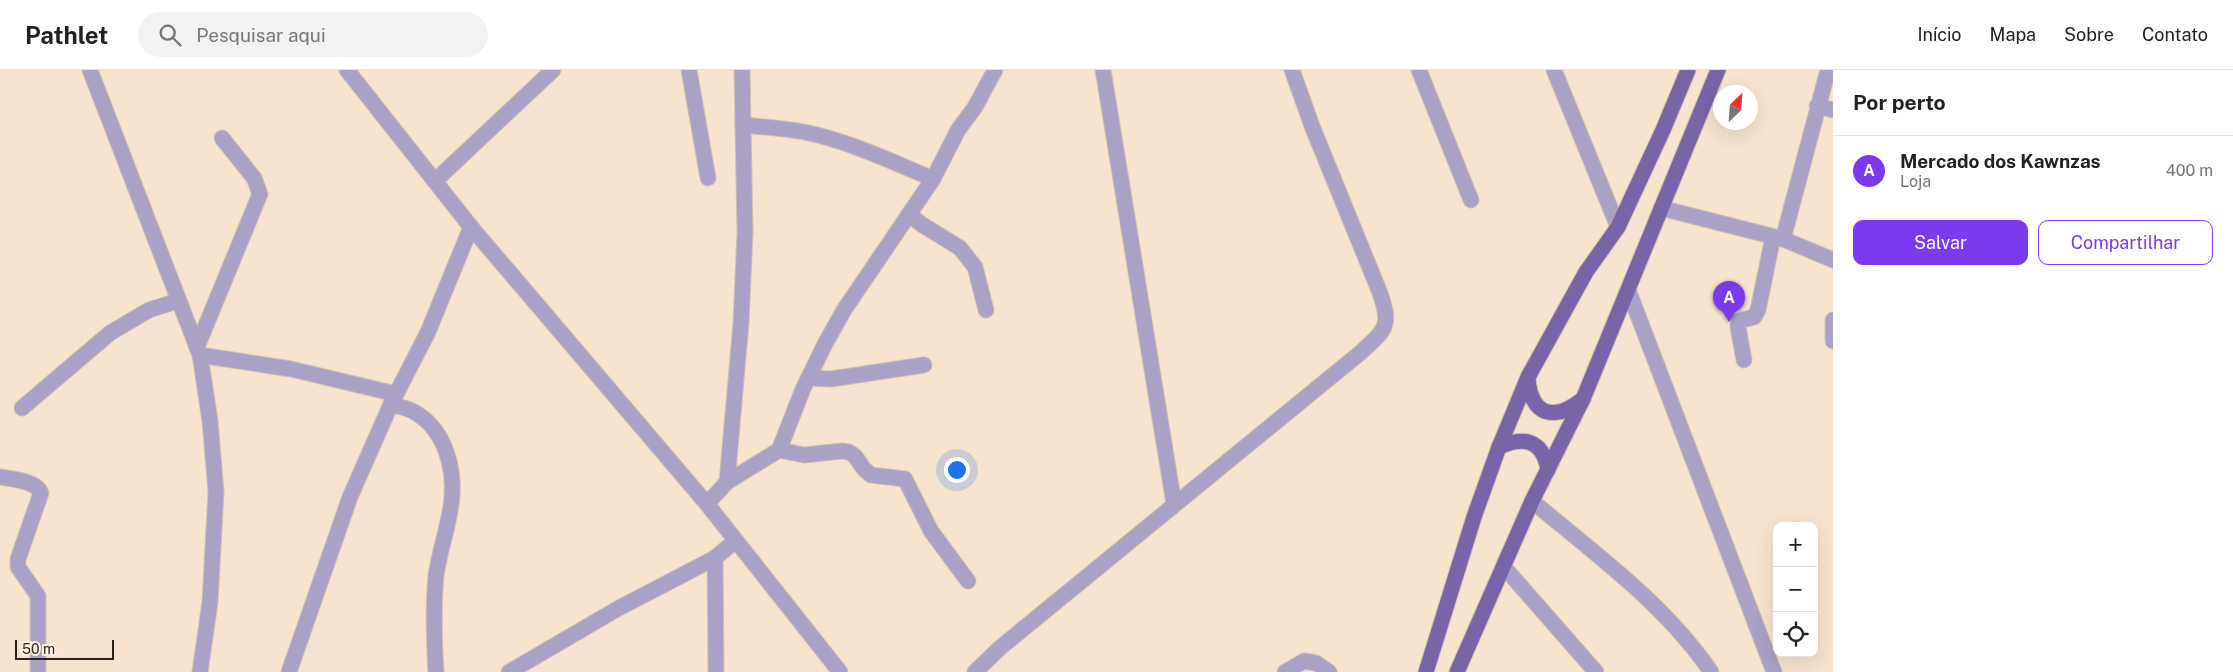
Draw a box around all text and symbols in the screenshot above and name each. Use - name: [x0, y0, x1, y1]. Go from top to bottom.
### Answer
- search box: [138, 12, 488, 57]
- text: Pathlet: [25, 21, 108, 49]
- icon: search: [156, 21, 184, 49]
- text: Pesquisar aqui: [196, 24, 326, 46]
- text: Início: [1917, 24, 1962, 45]
- text: Mapa: [1990, 24, 2036, 45]
- text: Sobre: [2064, 24, 2114, 45]
- text: Contato: [2142, 24, 2208, 45]
- north arrow: [1713, 85, 1758, 130]
- text: Por perto: [1853, 90, 1946, 115]
- text: Mercado dos Kawnzas: [1900, 150, 2101, 172]
- text: A: [1863, 161, 1875, 180]
- text: 400 m: [2166, 161, 2213, 180]
- text: Loja: [1900, 172, 1931, 191]
- button: Salvar: [1853, 220, 2028, 265]
- button: Compartilhar: [2038, 220, 2213, 265]
- pin: A: [1713, 281, 1745, 322]
- your location: [944, 457, 970, 483]
- map controls: [1773, 522, 1818, 657]
- button: +: [1773, 522, 1818, 567]
- button: −: [1773, 567, 1818, 612]
- button: locate: [1773, 612, 1818, 657]
- scale bar: [15, 637, 114, 660]
- text: 50 m: [22, 641, 55, 657]

